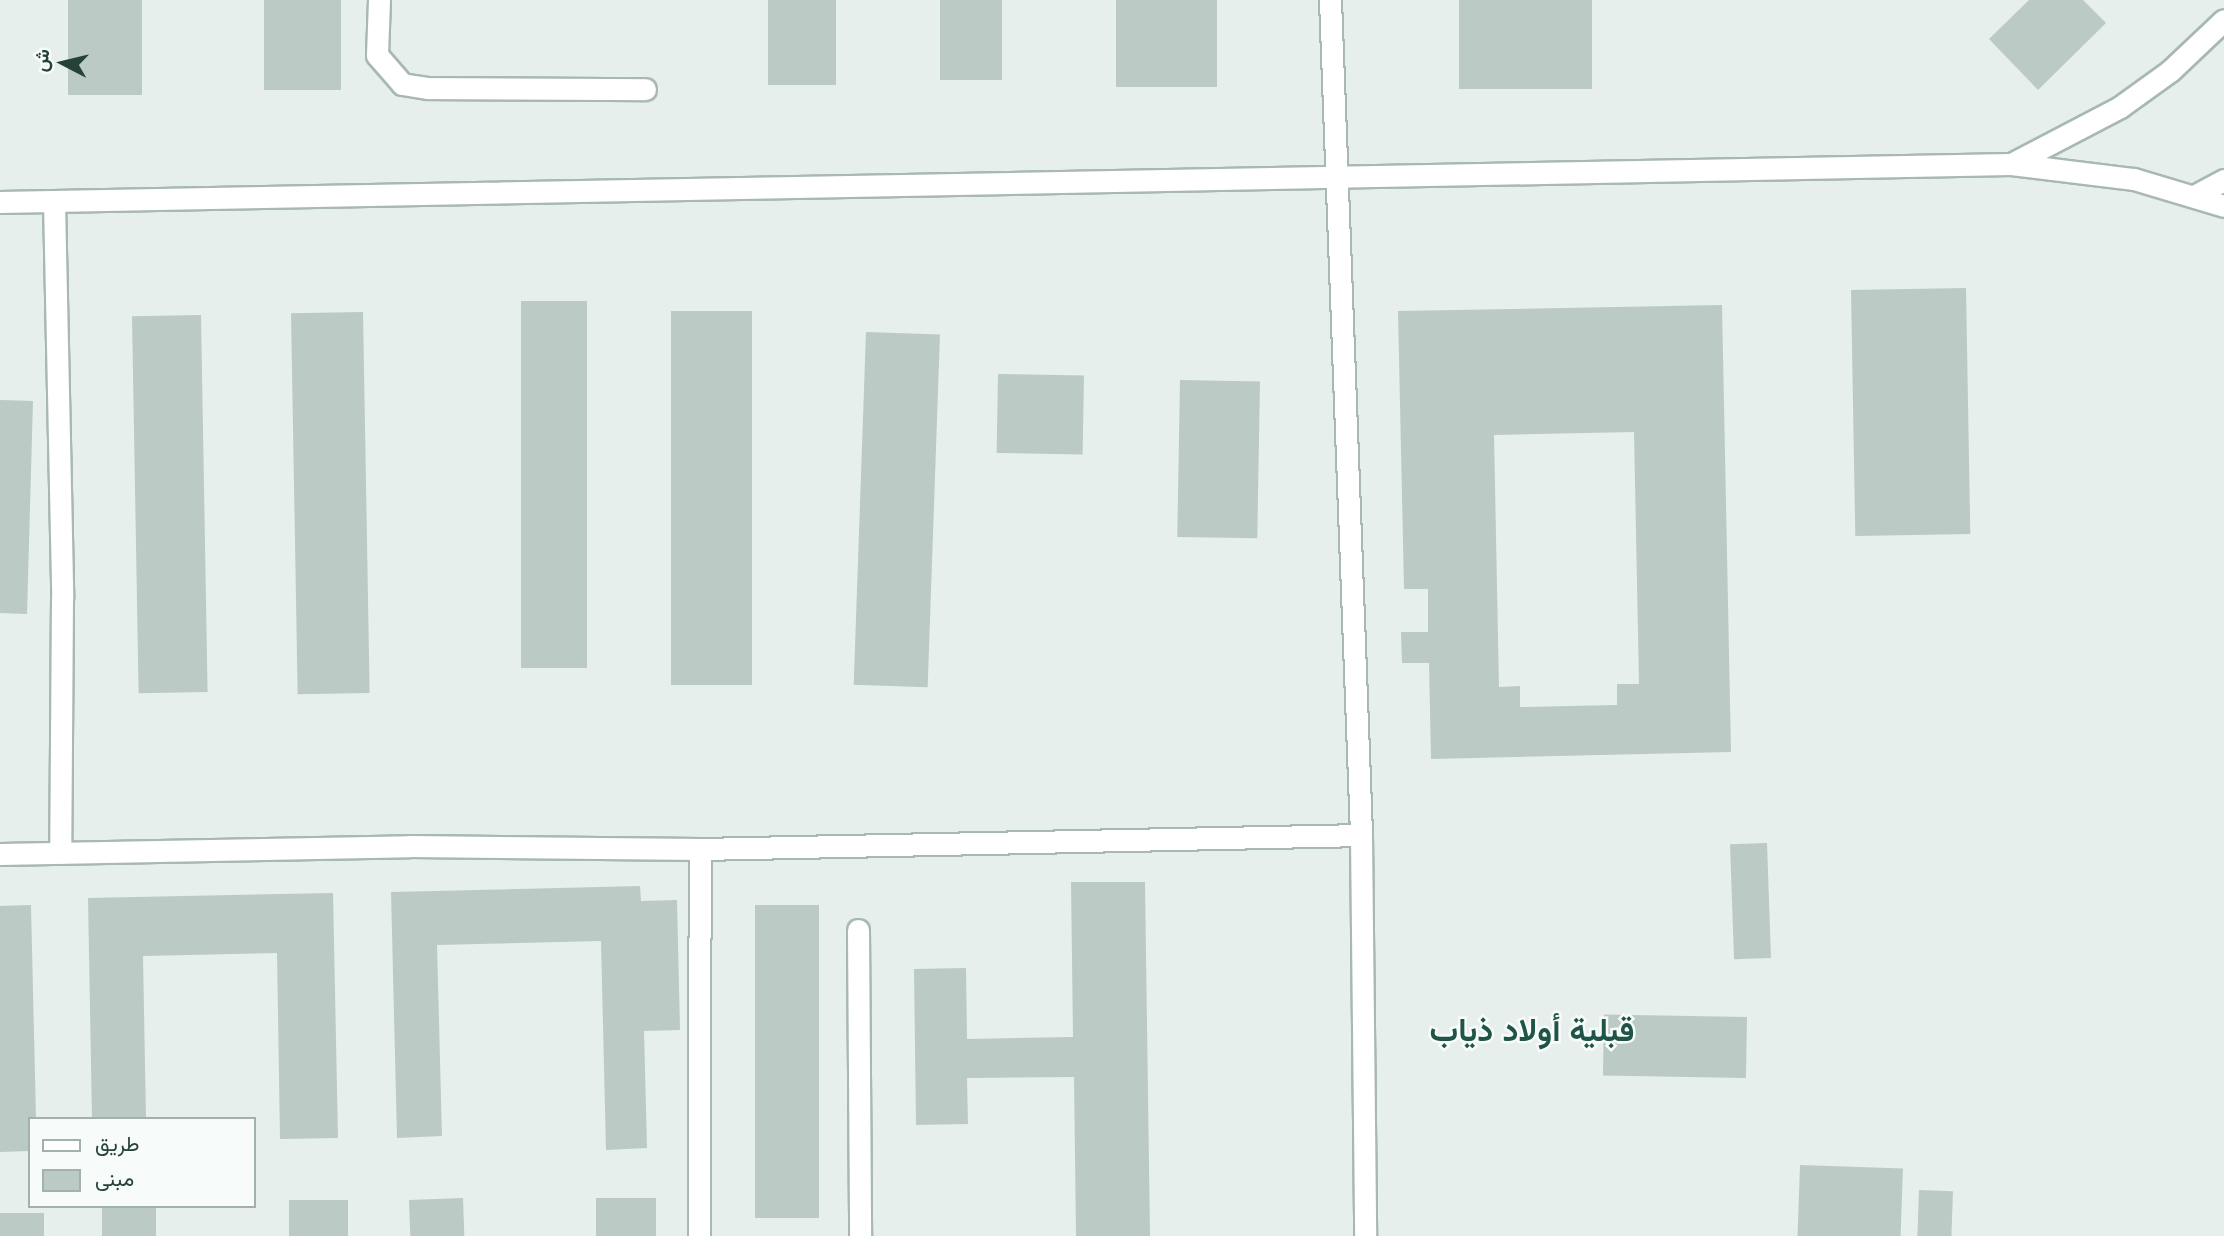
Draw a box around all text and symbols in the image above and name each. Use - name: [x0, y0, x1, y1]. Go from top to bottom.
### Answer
- north arrow: [28, 28, 98, 98]
- text: ش: [29, 48, 54, 73]
- district label: قبلية أولاد ذياب: [1430, 1011, 1634, 1049]
- legend: [28, 1117, 256, 1208]
- text: طريق: [95, 1131, 140, 1156]
- text: مبنى: [95, 1166, 134, 1191]

